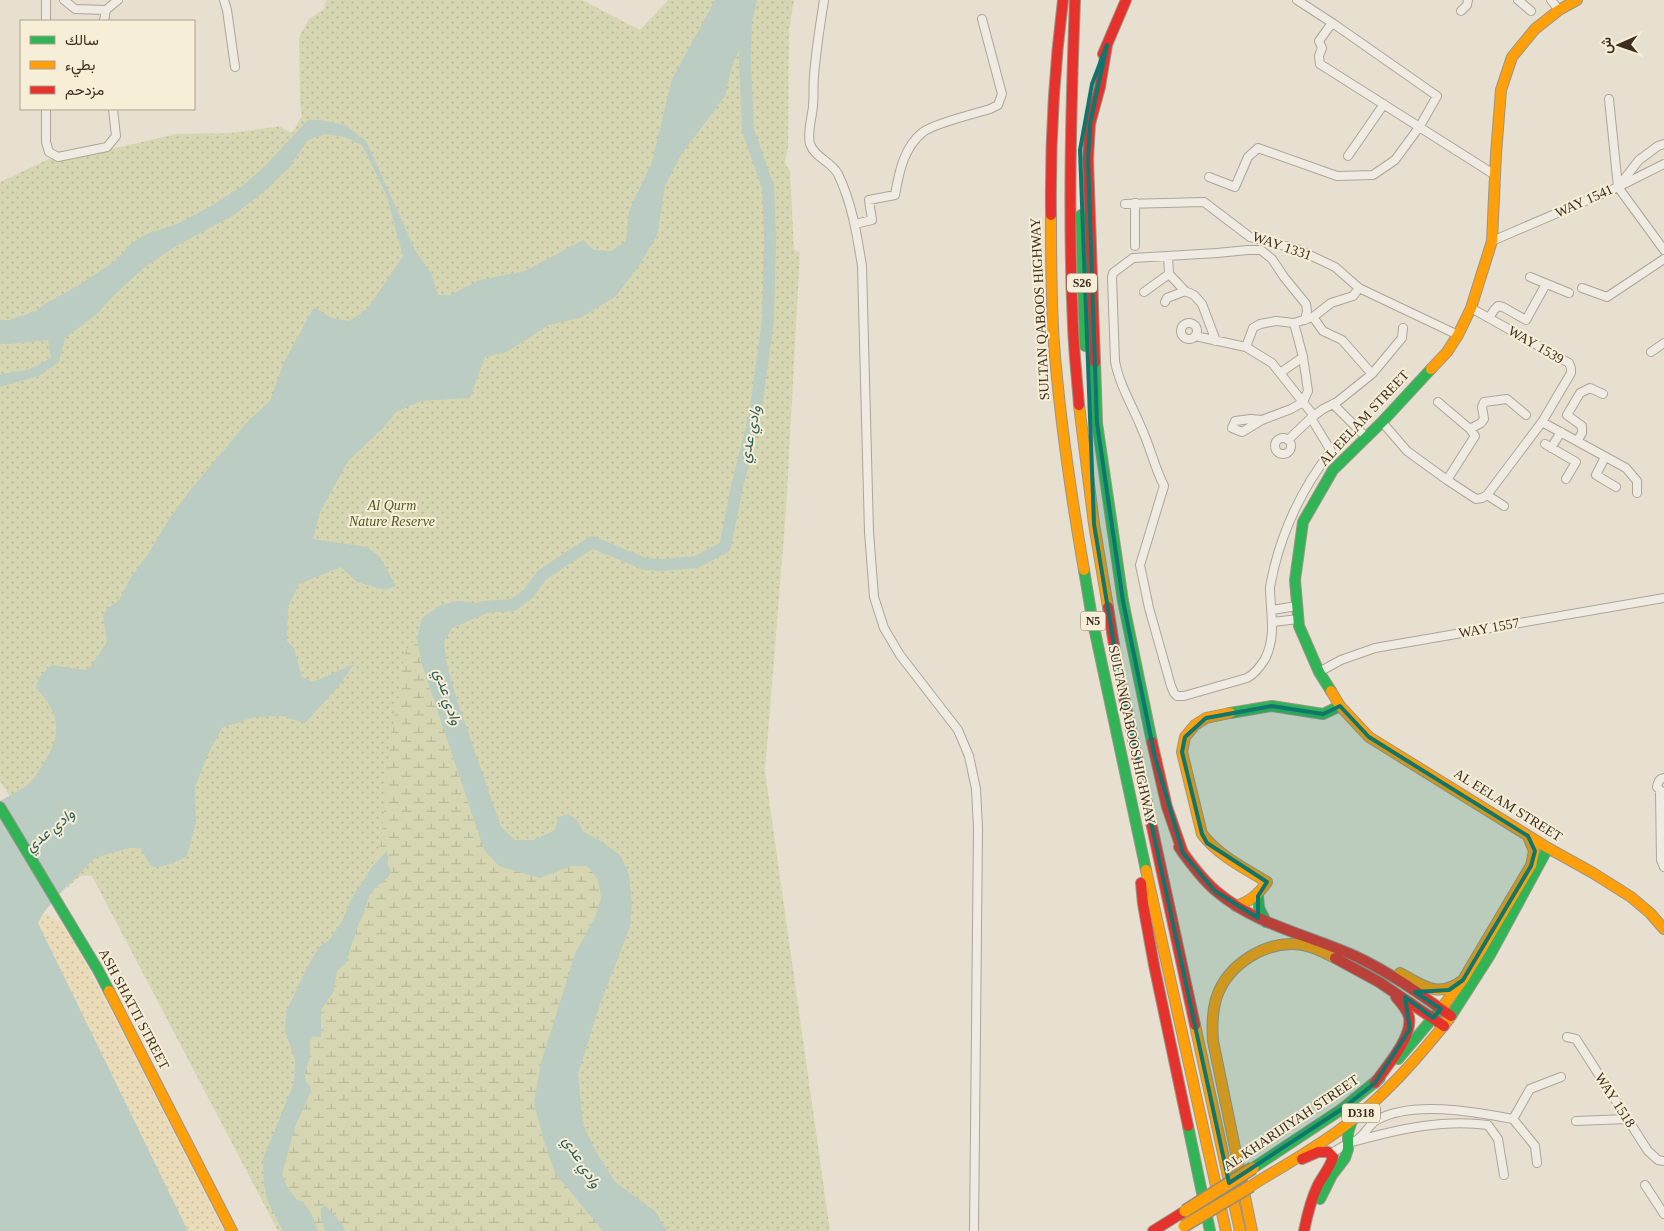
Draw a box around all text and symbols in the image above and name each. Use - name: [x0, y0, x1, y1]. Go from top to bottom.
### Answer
- legend: [20, 20, 195, 110]
- north arrow: [1594, 20, 1644, 70]
- text: سالك: [65, 32, 99, 48]
- text: ش: [1599, 37, 1615, 54]
- text: بطيء: [65, 57, 95, 78]
- text: مزدحم: [65, 82, 104, 100]
- street label: WAY 1541: [1553, 182, 1615, 220]
- street label: SULTAN QABOOS HIGHWAY: [1028, 217, 1052, 401]
- street label: WAY 1331: [1250, 229, 1314, 263]
- road number: S26: [1067, 274, 1097, 292]
- street label: WAY 1539: [1506, 323, 1566, 367]
- street label: AL EELAM STREET: [1316, 367, 1412, 469]
- water label: وادي عدي: [736, 404, 768, 465]
- park label: Al Qurm Nature Reserve: [348, 498, 435, 529]
- road number: N5: [1080, 612, 1106, 630]
- street label: WAY 1557: [1457, 615, 1521, 641]
- street label: SULTAN QABOOS HIGHWAY: [1106, 644, 1158, 826]
- water label: وادي عدي: [428, 667, 465, 729]
- street label: AL EELAM STREET: [1451, 766, 1565, 845]
- water label: وادي عدي: [22, 805, 80, 858]
- street label: ASH SHATTI STREET: [96, 946, 172, 1072]
- street label: WAY 1518: [1592, 1070, 1638, 1130]
- street label: AL KHARIJIYAH STREET: [1221, 1072, 1362, 1174]
- road number: D318: [1342, 1104, 1380, 1122]
- water label: وادي عدي: [556, 1133, 604, 1193]

